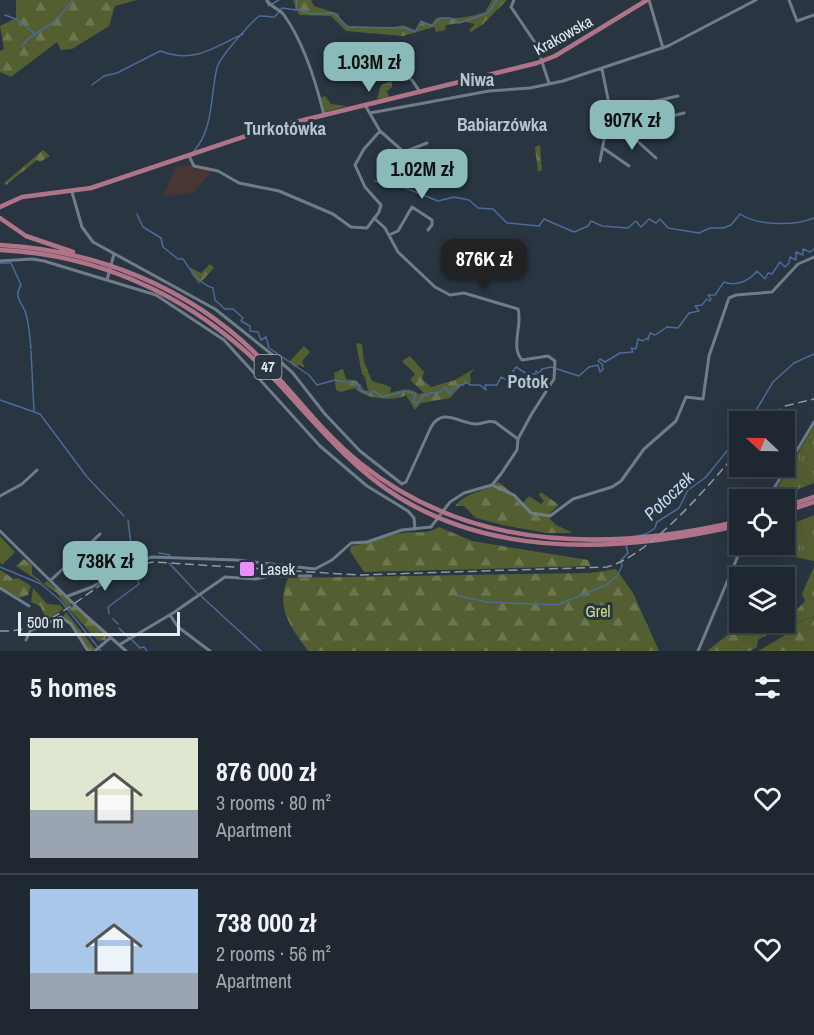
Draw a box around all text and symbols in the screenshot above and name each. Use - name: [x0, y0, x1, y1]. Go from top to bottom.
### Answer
- street label: Krakowska: [530, 9, 597, 60]
- pin: 1.03M zł: [307, 42, 431, 93]
- text: 1.03M zł: [338, 48, 400, 75]
- district label: Niwa: [460, 67, 495, 92]
- pin: 907K zł: [577, 100, 687, 151]
- text: 907K zł: [604, 106, 660, 133]
- district label: Babiarzówka: [457, 112, 548, 137]
- district label: Turkotówka: [244, 116, 327, 141]
- pin: 1.02M zł: [360, 149, 484, 200]
- text: 1.02M zł: [391, 155, 453, 182]
- pin: 876K zł: [429, 239, 539, 290]
- text: 876K zł: [456, 245, 512, 272]
- road number: 47: [254, 355, 282, 379]
- district label: Potok: [507, 369, 549, 394]
- north arrow: [729, 411, 795, 477]
- map controls: [729, 411, 795, 633]
- water label: Potoczek: [638, 465, 700, 526]
- button: locate: [729, 489, 795, 555]
- pin: 738K zł: [50, 541, 160, 592]
- text: 738K zł: [77, 547, 133, 574]
- place label: Lasek: [260, 558, 295, 580]
- marker: Lasek: [238, 560, 256, 578]
- button: layers: [729, 567, 795, 633]
- park label: Grel: [586, 600, 610, 622]
- scale bar: [18, 609, 180, 636]
- text: 500 m: [27, 611, 63, 633]
- text: 5 homes: [30, 670, 117, 705]
- icon: filters: [751, 671, 784, 704]
- text: 876 000 zł: [216, 754, 316, 789]
- icon: home: [78, 762, 150, 834]
- icon: heart: [751, 782, 784, 815]
- text: 3 rooms · 80 m²: [216, 789, 331, 816]
- text: Apartment: [216, 816, 292, 843]
- text: 738 000 zł: [216, 905, 316, 940]
- icon: home: [78, 913, 150, 985]
- icon: heart: [751, 933, 784, 966]
- text: 2 rooms · 56 m²: [216, 940, 331, 967]
- text: Apartment: [216, 967, 292, 994]

